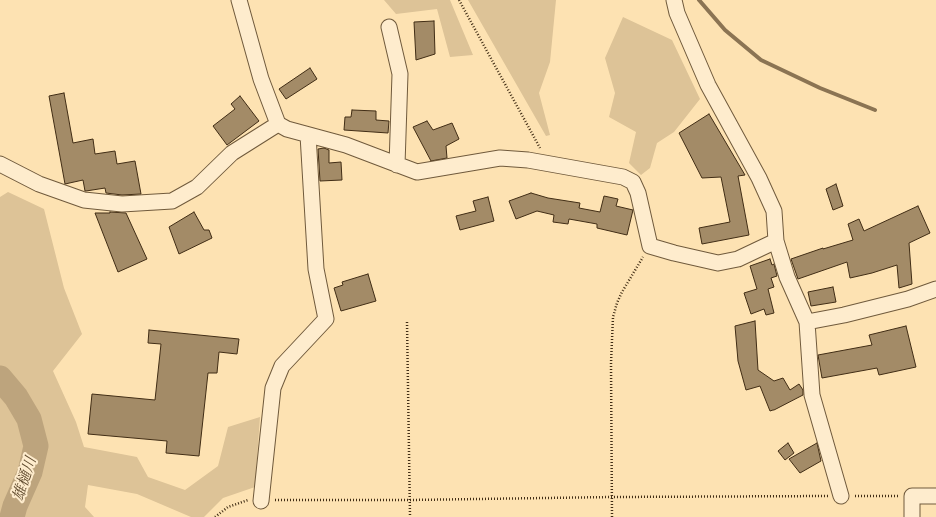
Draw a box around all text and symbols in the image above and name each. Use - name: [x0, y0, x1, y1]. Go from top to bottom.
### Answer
- water label: 雄樋川: [9, 455, 41, 503]

